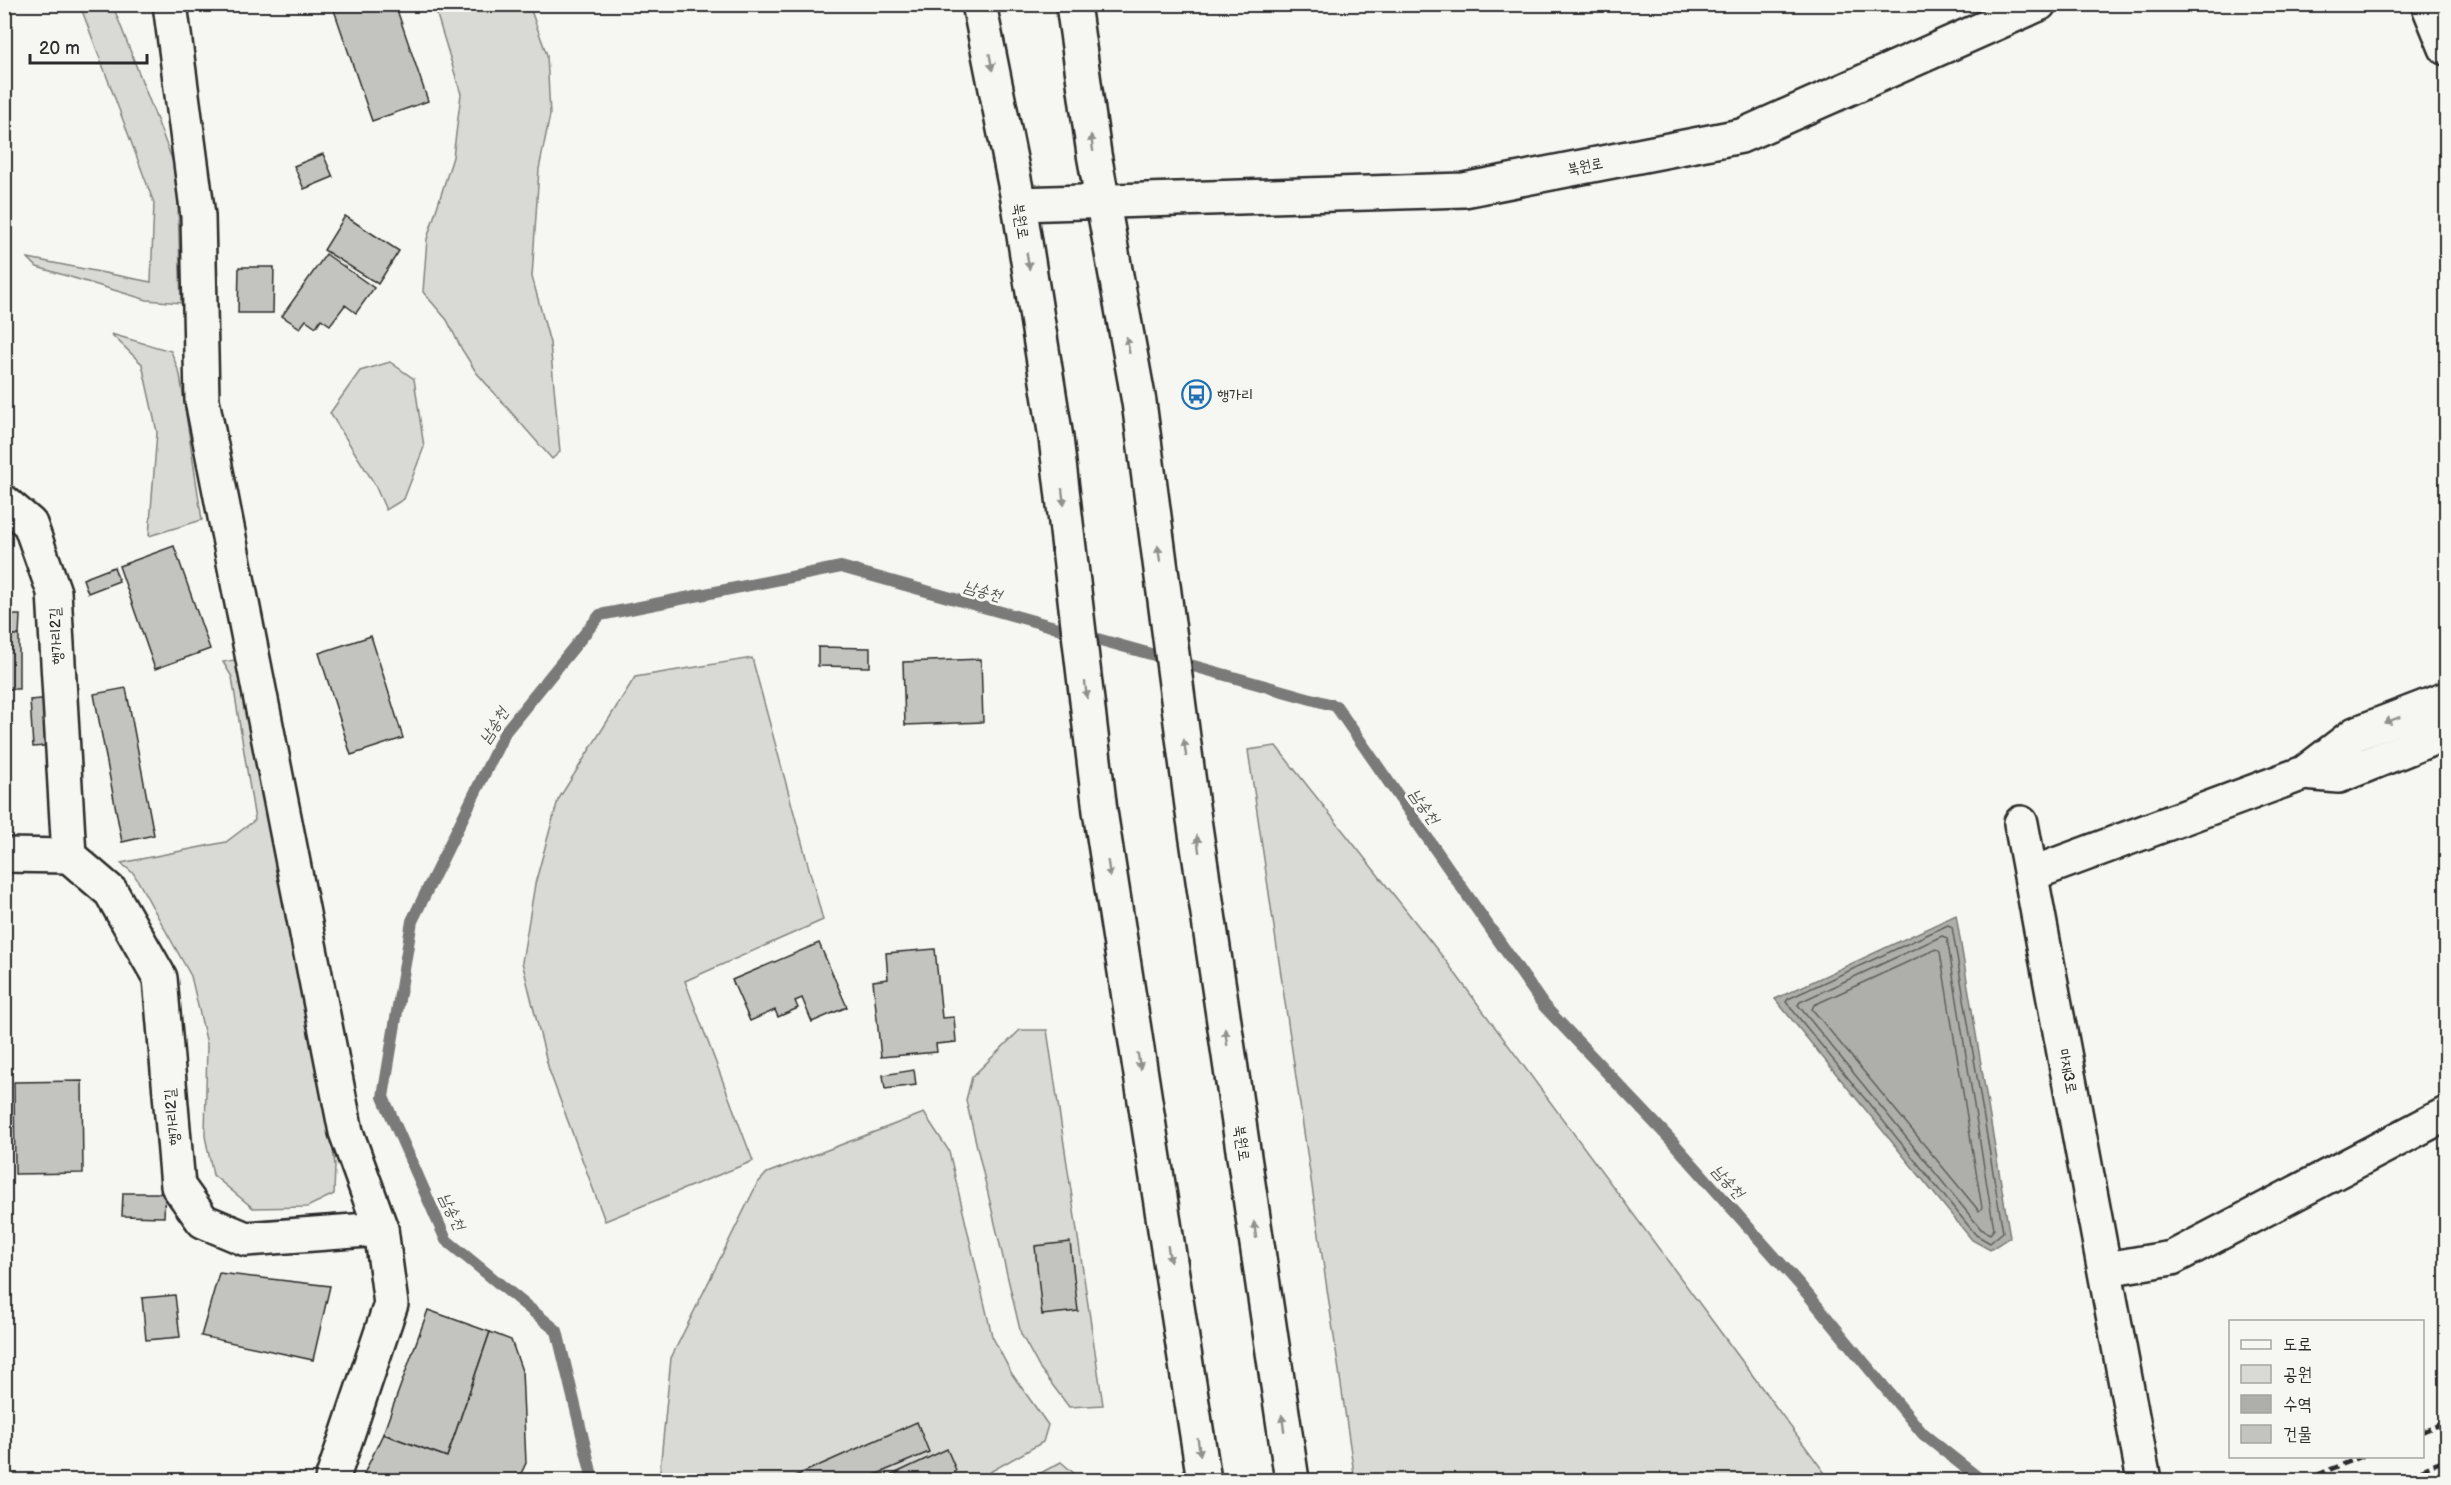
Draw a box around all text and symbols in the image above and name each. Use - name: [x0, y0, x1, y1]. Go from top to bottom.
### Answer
- scale bar: [30, 27, 147, 65]
- text: 20 m: [39, 38, 80, 59]
- one-way arrow: [987, 53, 996, 72]
- one-way arrow: [1088, 133, 1097, 152]
- street label: 북원로: [1566, 154, 1605, 179]
- street label: 북원로: [1008, 202, 1033, 240]
- one-way arrow: [1024, 252, 1033, 271]
- one-way arrow: [1123, 335, 1132, 354]
- bus stop icon: 행가리: [1180, 379, 1212, 411]
- place label: 행가리: [1217, 386, 1253, 405]
- one-way arrow: [1058, 487, 1068, 506]
- one-way arrow: [1154, 545, 1164, 564]
- water label: 남송천: [961, 577, 1006, 606]
- street label: 행가리2길: [46, 607, 67, 665]
- one-way arrow: [1081, 681, 1090, 700]
- water label: 남송천: [476, 703, 514, 747]
- one-way arrow: [2383, 716, 2401, 725]
- one-way arrow: [1180, 738, 1189, 757]
- water label: 남송천: [1405, 786, 1444, 830]
- one-way arrow: [1193, 834, 1202, 853]
- one-way arrow: [1104, 859, 1113, 878]
- one-way arrow: [1222, 1027, 1231, 1046]
- street label: 마재3로: [2054, 1047, 2081, 1095]
- one-way arrow: [1134, 1052, 1143, 1071]
- street label: 행가리2길: [161, 1088, 184, 1146]
- street label: 북원로: [1230, 1124, 1253, 1162]
- water label: 남송천: [1708, 1161, 1749, 1204]
- water label: 남송천: [435, 1190, 470, 1235]
- one-way arrow: [1250, 1220, 1259, 1239]
- one-way arrow: [1164, 1245, 1173, 1264]
- legend: [2229, 1320, 2424, 1458]
- text: 도로: [2283, 1334, 2312, 1355]
- text: 공원: [2283, 1364, 2312, 1385]
- text: 수역: [2283, 1394, 2312, 1415]
- one-way arrow: [1279, 1413, 1288, 1432]
- text: 건물: [2283, 1424, 2312, 1445]
- one-way arrow: [1194, 1437, 1203, 1456]

